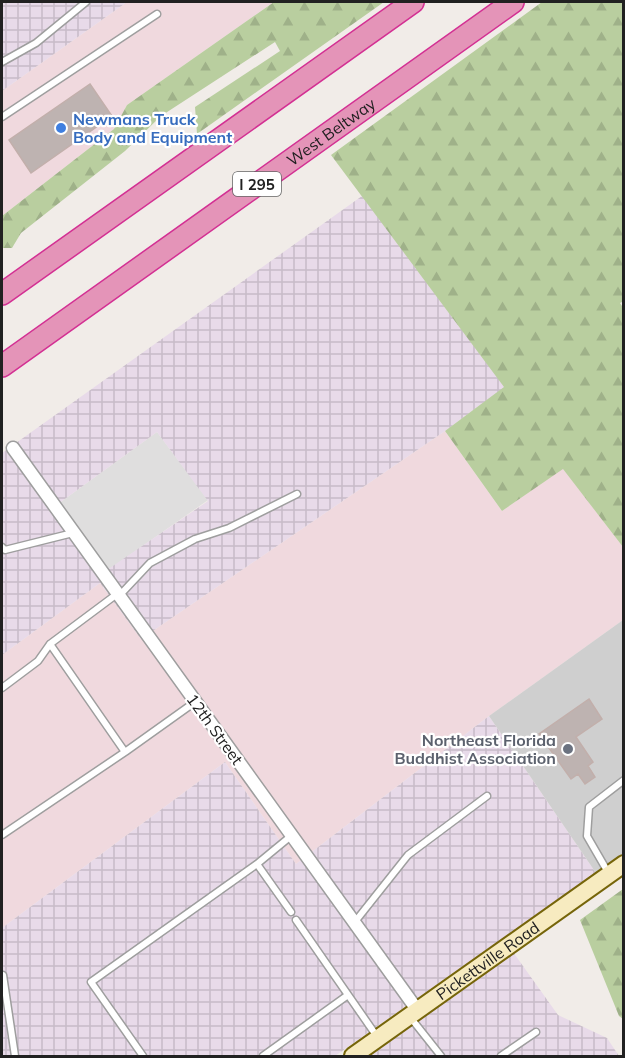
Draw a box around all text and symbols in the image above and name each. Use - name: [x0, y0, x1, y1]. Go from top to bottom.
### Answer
- street label: West Beltway: [283, 93, 380, 170]
- place label: Newmans Truck Body and Equipment: [73, 109, 232, 147]
- marker: Newmans Truck Body and Equipment: [54, 121, 68, 135]
- road number: I 295: [233, 172, 281, 196]
- street label: 12th Street: [183, 690, 248, 769]
- place label: Northeast Florida Buddhist Association: [394, 730, 556, 768]
- marker: Northeast Florida Buddhist Association: [561, 742, 575, 756]
- street label: Pickettville Road: [432, 917, 543, 1004]

